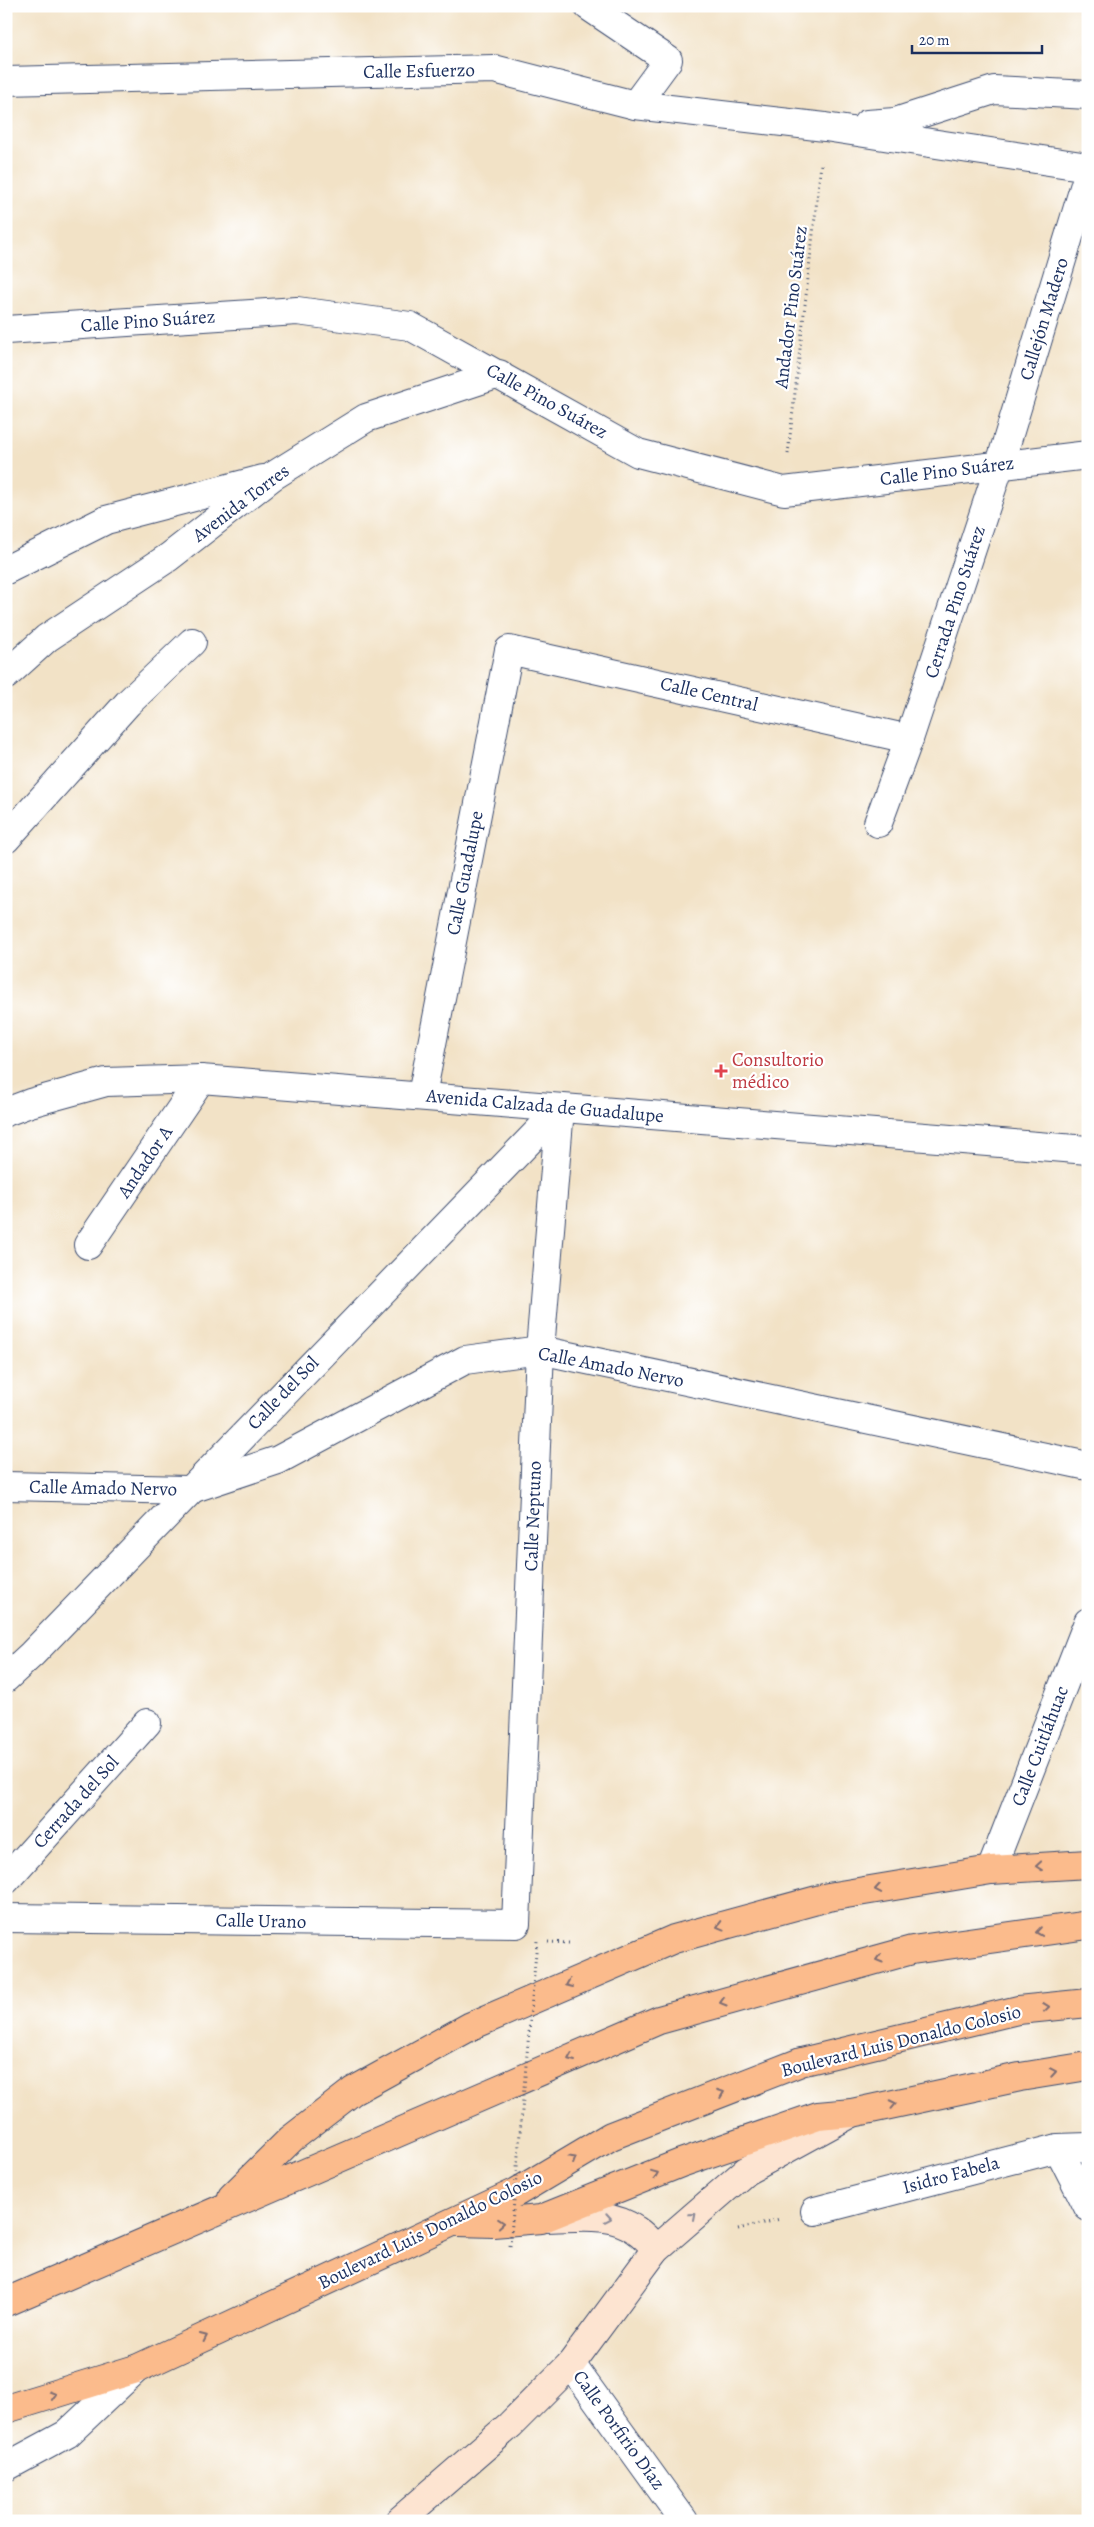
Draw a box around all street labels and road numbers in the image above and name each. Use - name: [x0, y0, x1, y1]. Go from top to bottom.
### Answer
- street label: Calle Esfuerzo: [363, 57, 475, 85]
- street label: Andador Pino Suárez: [768, 224, 814, 391]
- street label: Callejón Madero: [1013, 254, 1075, 384]
- street label: Calle Pino Suárez: [80, 303, 216, 339]
- street label: Calle Pino Suárez: [482, 357, 612, 445]
- street label: Calle Pino Suárez: [878, 450, 1016, 492]
- street label: Avenida Torres: [186, 458, 295, 549]
- street label: Cerrada Pino Suárez: [918, 522, 992, 682]
- street label: Calle Central: [658, 670, 761, 718]
- street label: Calle Guadalupe: [440, 809, 490, 937]
- street label: Avenida Calzada de Guadalupe: [424, 1083, 665, 1129]
- street label: Andador A: [111, 1120, 179, 1204]
- street label: Calle Amado Nervo: [536, 1340, 686, 1394]
- street label: Calle del Sol: [241, 1350, 325, 1436]
- street label: Calle Neptuno: [518, 1460, 548, 1572]
- street label: Calle Amado Nervo: [29, 1474, 177, 1502]
- street label: Calle Cuitláhuac: [1005, 1682, 1075, 1810]
- street label: Cerrada del Sol: [27, 1750, 125, 1854]
- street label: Calle Urano: [215, 1907, 307, 1935]
- street label: Boulevard Luis Donaldo Colosio: [778, 1999, 1024, 2083]
- street label: Isidro Fabela: [900, 2150, 1003, 2200]
- street label: Boulevard Luis Donaldo Colosio: [314, 2164, 546, 2296]
- street label: Calle Porfirio Díaz: [567, 2365, 671, 2495]

